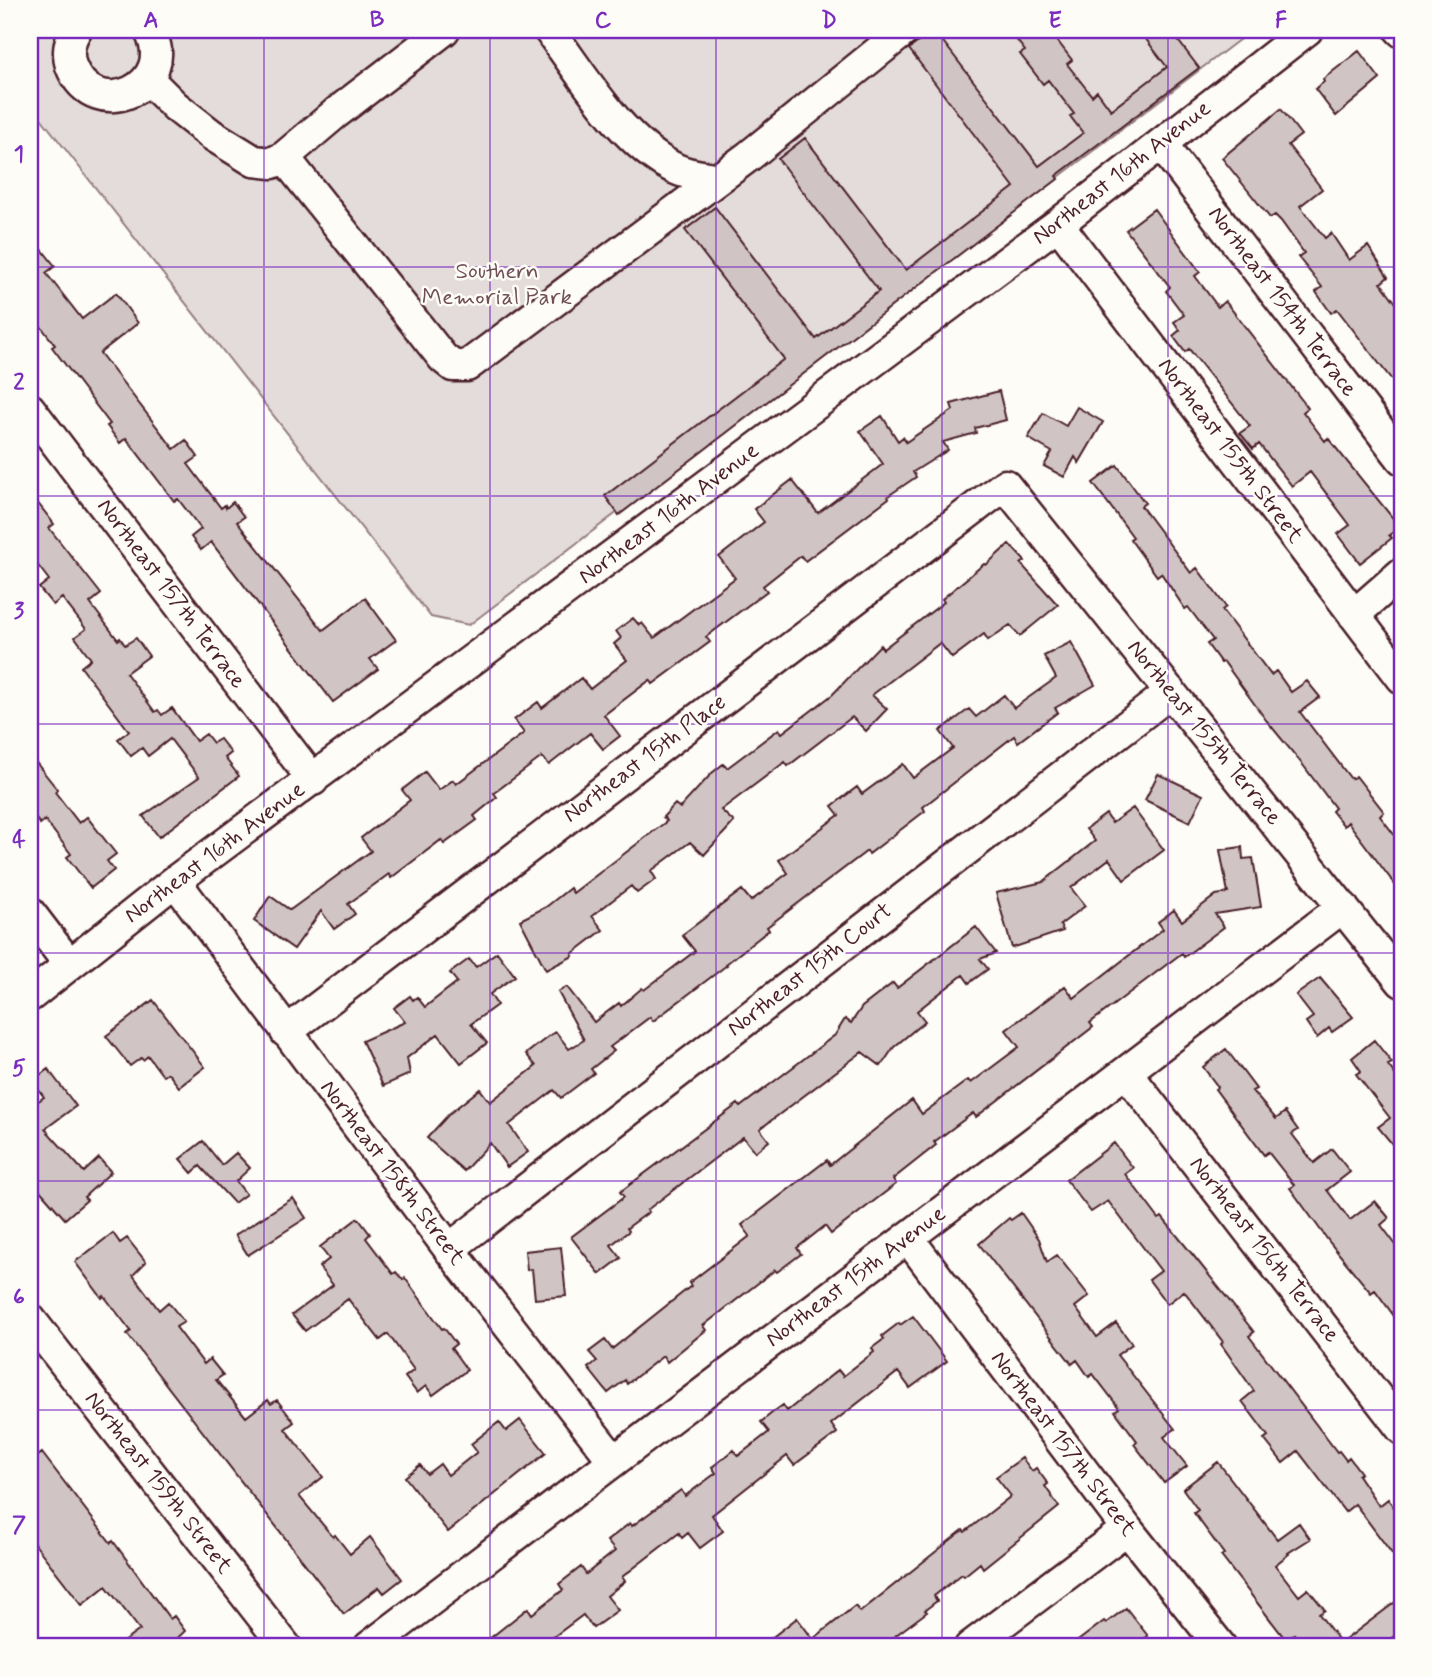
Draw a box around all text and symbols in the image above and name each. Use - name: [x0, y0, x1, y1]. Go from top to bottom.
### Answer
- text: A: [143, 6, 159, 36]
- text: B: [370, 6, 385, 36]
- text: C: [595, 6, 612, 36]
- text: D: [821, 6, 837, 36]
- text: E: [1048, 6, 1062, 36]
- text: F: [1275, 6, 1287, 36]
- street label: Northeast 16th Avenue: [1027, 94, 1217, 252]
- text: 1: [14, 140, 24, 170]
- street label: Northeast 154th Terrace: [1200, 201, 1364, 403]
- park label: Southern Memorial Park: [422, 257, 572, 313]
- street label: Northeast 155th Street: [1150, 352, 1310, 550]
- text: 2: [13, 368, 25, 398]
- street label: Northeast 16th Avenue: [573, 436, 765, 592]
- street label: Northeast 157th Terrace: [90, 493, 252, 695]
- text: 3: [14, 597, 25, 627]
- street label: Northeast 155th Terrace: [1120, 634, 1288, 832]
- street label: Northeast 15th Place: [557, 688, 733, 830]
- street label: Northeast 16th Avenue: [119, 775, 311, 931]
- text: 4: [12, 825, 26, 855]
- street label: Northeast 15th Court: [721, 896, 899, 1044]
- text: 5: [12, 1054, 26, 1084]
- street label: Northeast 158th Street: [312, 1074, 472, 1272]
- street label: Northeast 156th Terrace: [1182, 1151, 1346, 1349]
- street label: Northeast 15th Avenue: [760, 1199, 952, 1355]
- text: 6: [13, 1283, 25, 1313]
- street label: Northeast 157th Street: [983, 1345, 1143, 1543]
- street label: Northeast 159th Street: [77, 1385, 239, 1581]
- text: 7: [12, 1511, 26, 1541]

